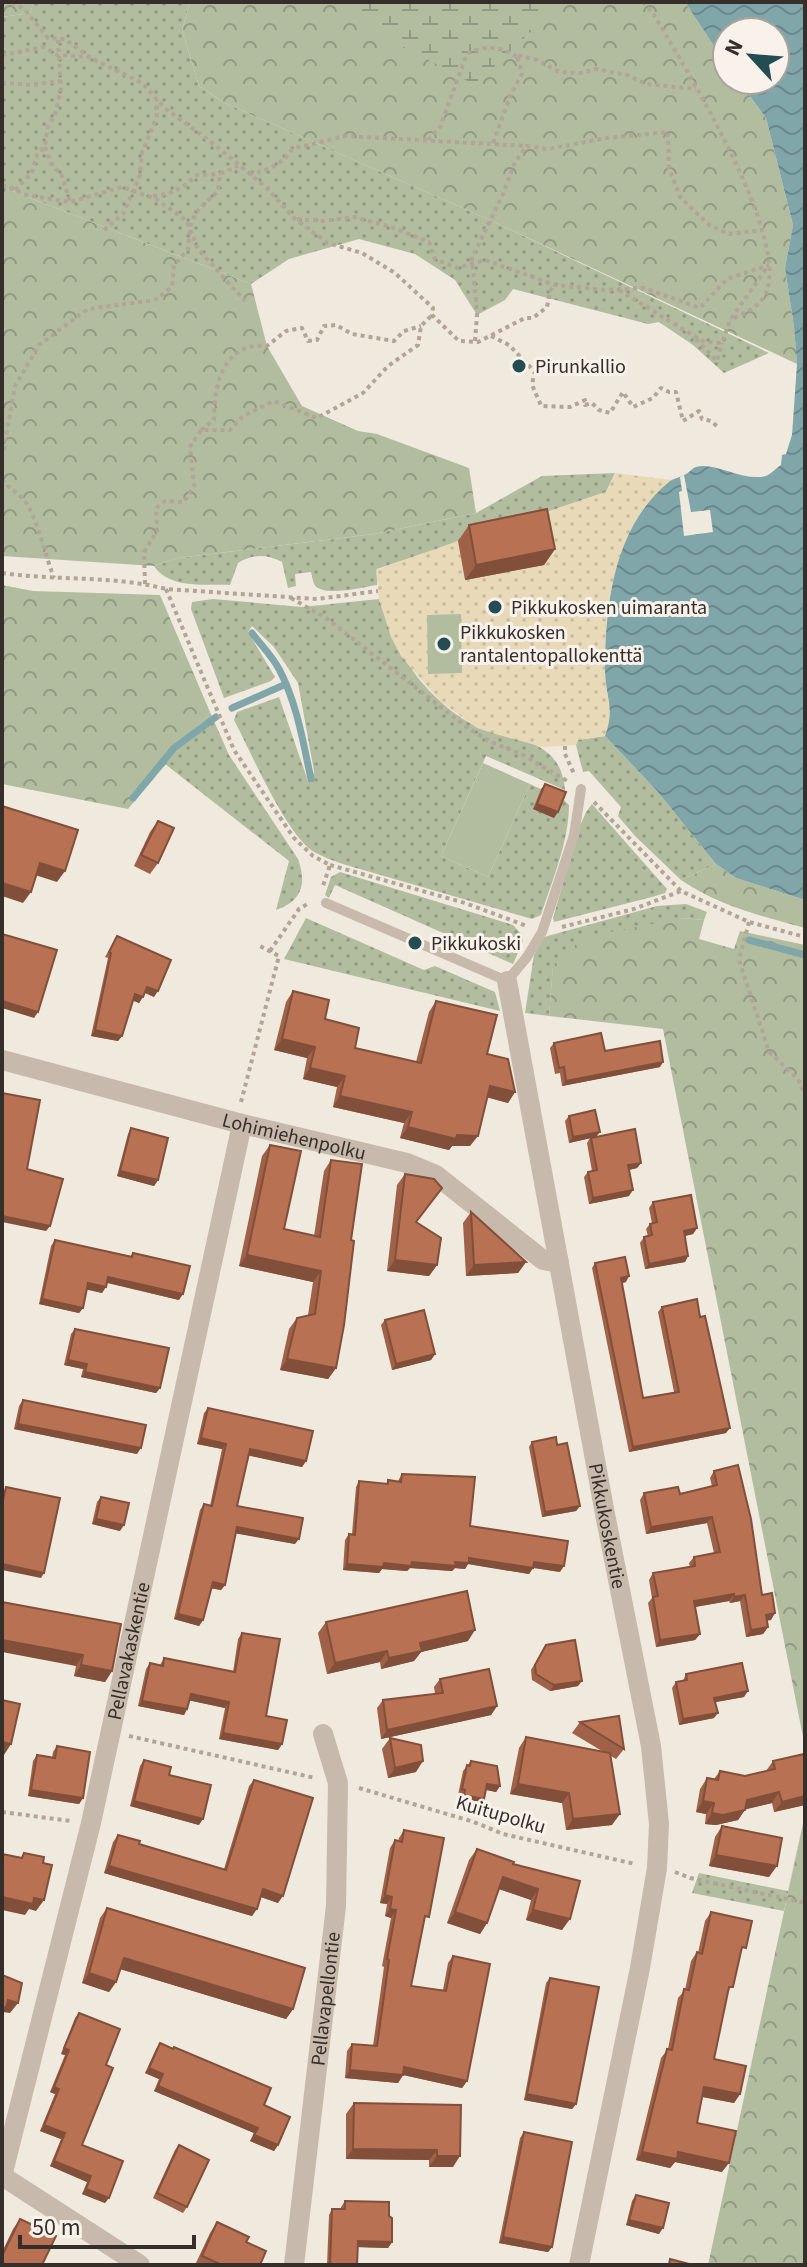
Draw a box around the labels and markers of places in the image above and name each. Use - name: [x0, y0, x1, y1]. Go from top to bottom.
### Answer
- place label: Pirunkallio: [535, 353, 626, 381]
- marker: Pirunkallio: [510, 357, 528, 375]
- place label: Pikkukosken uimaranta: [511, 594, 707, 622]
- marker: Pikkukosken uimaranta: [486, 598, 504, 616]
- place label: Pikkukosken rantalentopallokenttä: [460, 619, 642, 670]
- marker: Pikkukosken rantalentopallokenttä: [435, 635, 453, 653]
- place label: Pikkukoski: [431, 930, 521, 958]
- marker: Pikkukoski: [406, 934, 424, 952]

